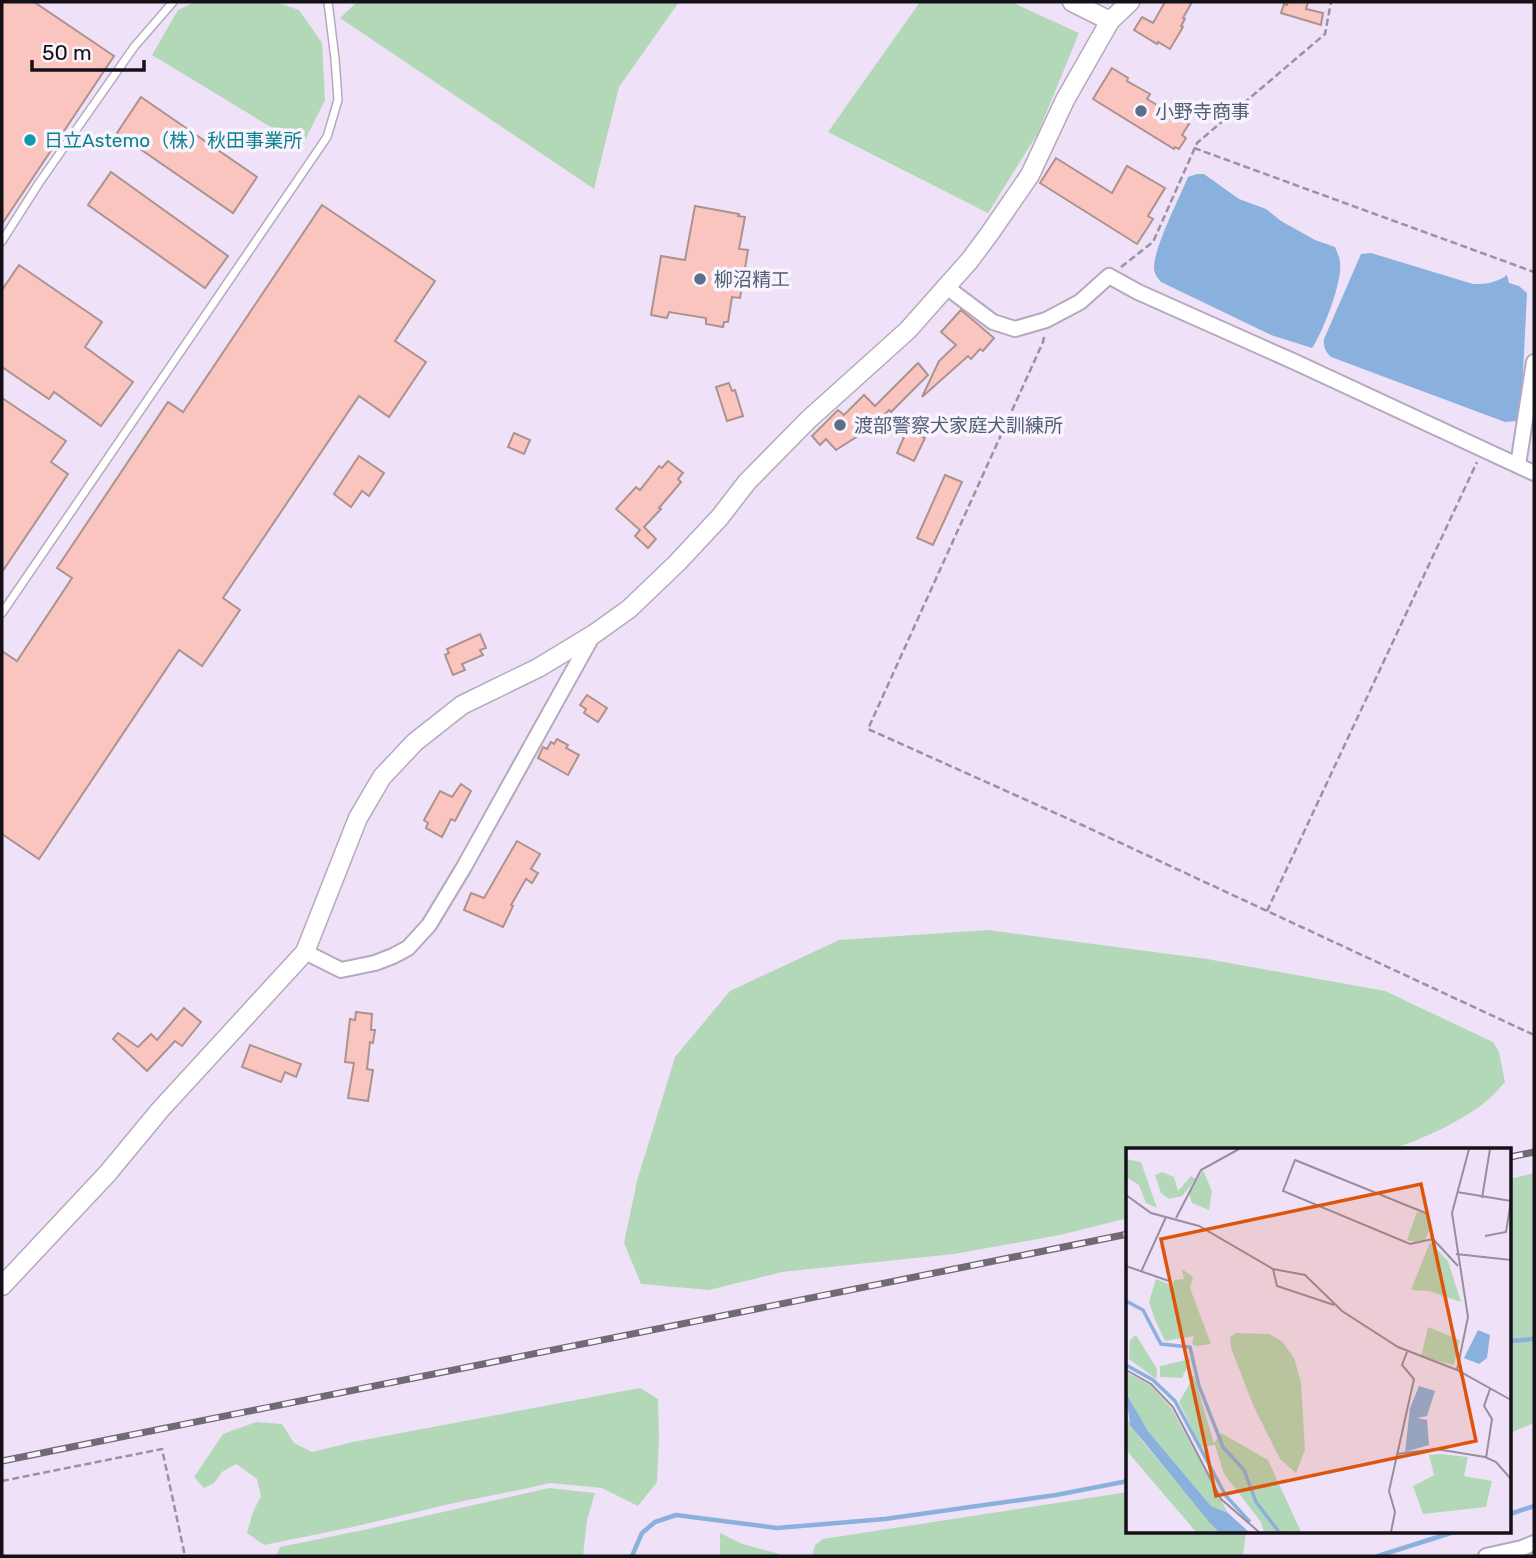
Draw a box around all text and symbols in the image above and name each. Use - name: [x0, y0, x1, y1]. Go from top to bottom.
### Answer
- scale bar: [32, 28, 144, 72]
- text: 50 m: [42, 40, 92, 65]
- place label: 小野寺商事: [1155, 100, 1250, 123]
- marker: 小野寺商事: [1133, 103, 1149, 119]
- place label: 日立Astemo（株）秋田事業所: [44, 129, 302, 152]
- marker: 日立Astemo（株）秋田事業所: [22, 132, 38, 148]
- place label: 柳沼精工: [714, 268, 790, 291]
- marker: 柳沼精工: [692, 271, 708, 287]
- place label: 渡部警察犬家庭犬訓練所: [854, 414, 1063, 437]
- marker: 渡部警察犬家庭犬訓練所: [832, 417, 848, 433]
- inset map: [1126, 1148, 1512, 1534]

